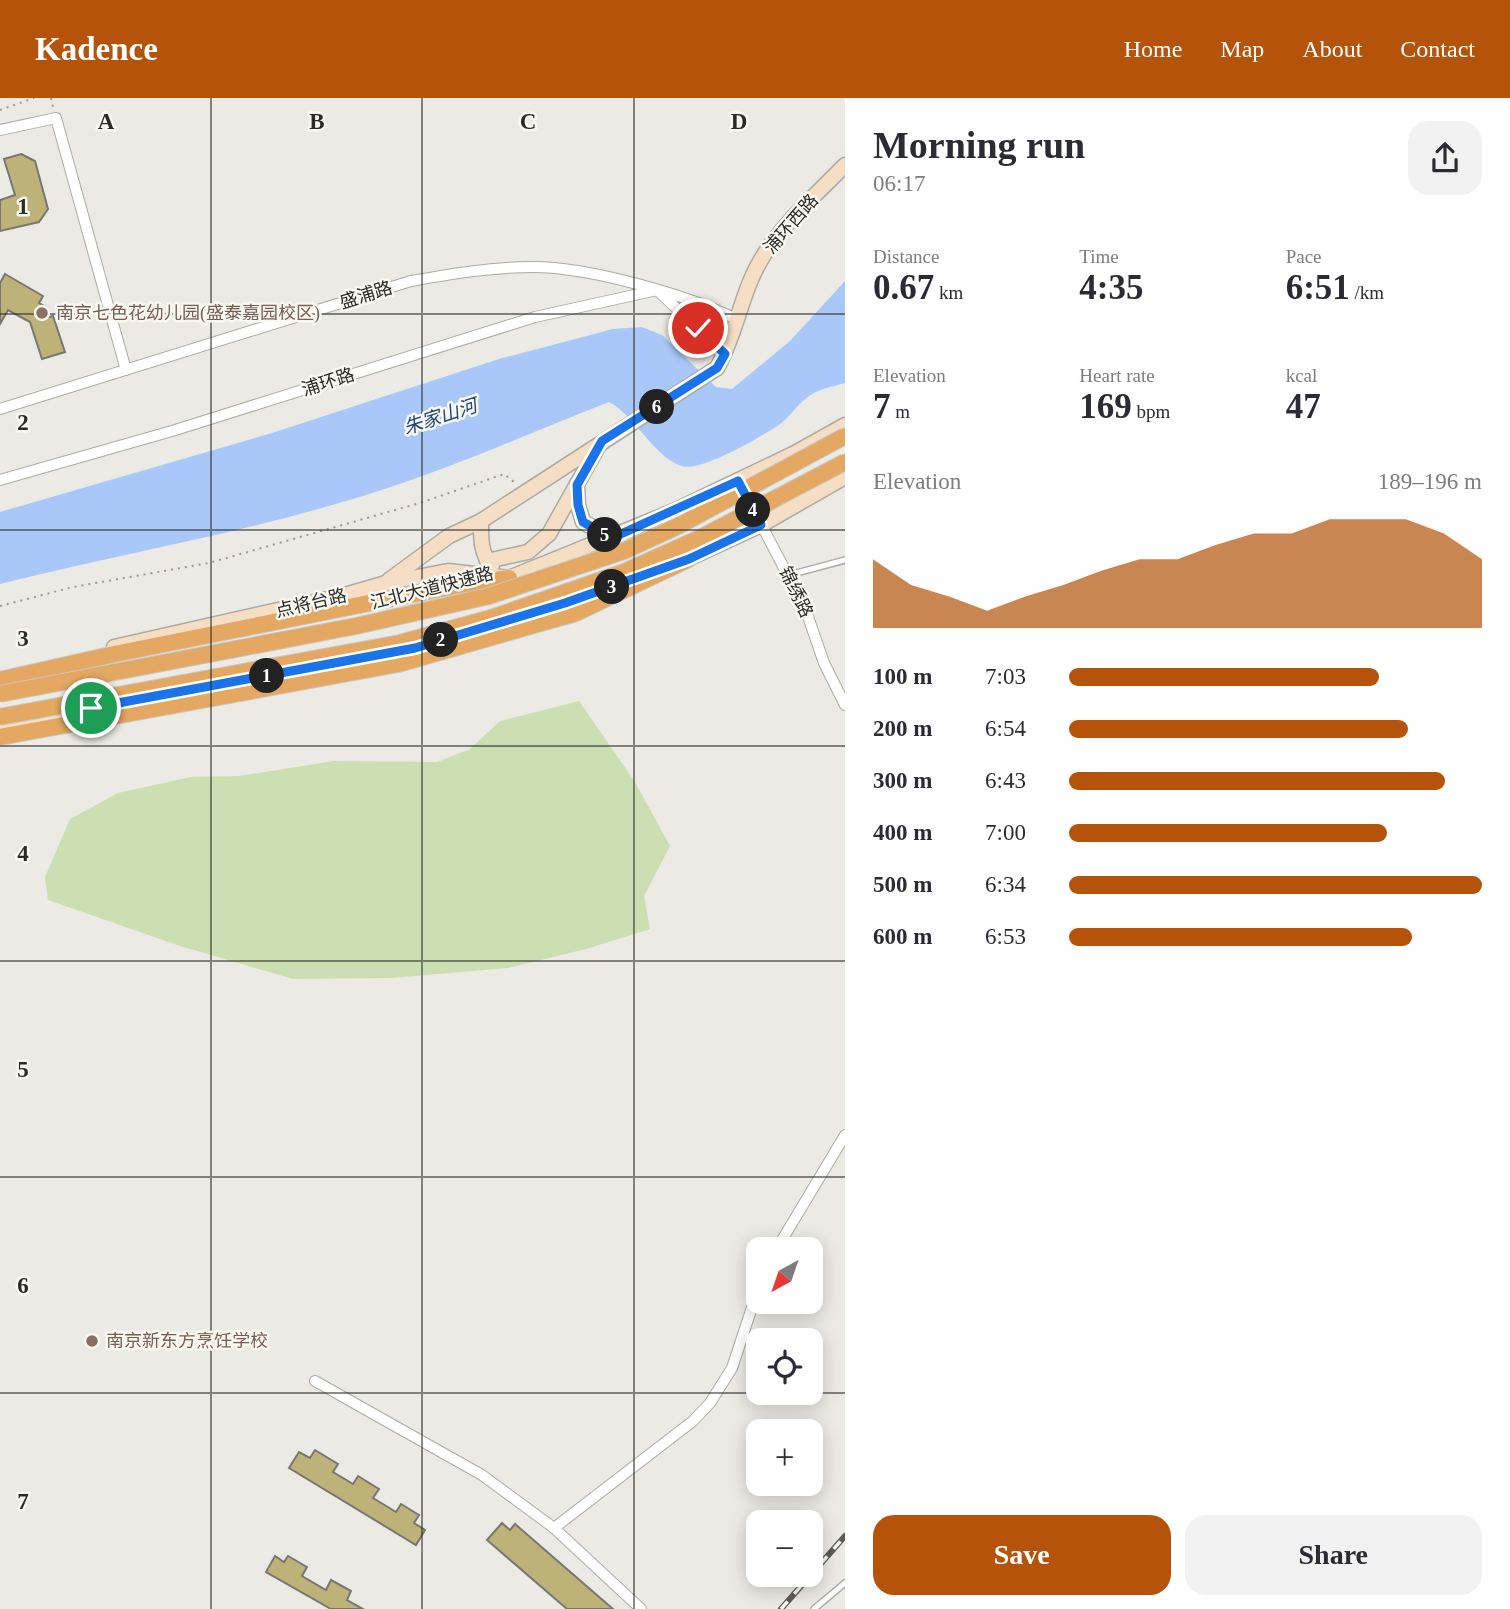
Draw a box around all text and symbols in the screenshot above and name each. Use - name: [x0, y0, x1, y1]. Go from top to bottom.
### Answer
- text: Kadence: [35, 31, 158, 67]
- text: Home: [1124, 36, 1182, 62]
- text: Map: [1220, 36, 1264, 62]
- text: About: [1302, 36, 1362, 62]
- text: Contact: [1400, 36, 1475, 62]
- text: A: [98, 109, 115, 134]
- text: B: [309, 109, 325, 134]
- text: C: [520, 109, 536, 134]
- text: D: [731, 109, 747, 134]
- button: share: [1408, 121, 1482, 195]
- text: Morning run: [873, 124, 1085, 166]
- text: 06:17: [873, 171, 925, 196]
- street label: 浦环西路: [760, 190, 822, 258]
- text: 1: [17, 194, 29, 219]
- text: Distance: [873, 246, 939, 267]
- text: Time: [1079, 246, 1119, 267]
- text: Pace: [1286, 246, 1322, 267]
- text: 0.67: [873, 268, 934, 307]
- text: 4:35: [1079, 268, 1143, 307]
- text: 6:51: [1286, 268, 1350, 307]
- street label: 盛浦路: [337, 278, 395, 312]
- text: km: [934, 282, 963, 303]
- text: /km: [1350, 282, 1384, 303]
- pin: [668, 298, 728, 358]
- place label: 南京七色花幼儿园(盛泰嘉园校区): [56, 303, 320, 324]
- marker: 南京七色花幼儿园(盛泰嘉园校区): [34, 305, 50, 321]
- icon: check: [679, 309, 717, 347]
- street label: 浦环路: [299, 364, 357, 400]
- text: Elevation: [873, 365, 946, 386]
- text: Heart rate: [1079, 365, 1155, 386]
- text: kcal: [1286, 365, 1317, 386]
- text: 7: [873, 387, 891, 426]
- text: 169: [1079, 387, 1132, 426]
- text: 47: [1286, 387, 1321, 426]
- pin: 6: [640, 390, 674, 424]
- water label: 朱家山河: [401, 394, 483, 438]
- text: 6: [652, 396, 661, 417]
- text: m: [891, 401, 910, 422]
- text: bpm: [1132, 401, 1170, 422]
- text: 2: [17, 410, 29, 435]
- text: Elevation: [873, 469, 961, 494]
- text: 189–196 m: [1378, 469, 1482, 494]
- pin: 4: [736, 492, 770, 528]
- text: 4: [748, 499, 757, 520]
- pin: 5: [588, 518, 622, 552]
- text: 5: [600, 524, 609, 545]
- street label: 江北大道快速路: [368, 563, 496, 613]
- street label: 锦绣路: [775, 563, 817, 621]
- pin: 3: [594, 570, 630, 604]
- text: 3: [607, 576, 616, 597]
- street label: 点将台路: [274, 585, 348, 621]
- pin: 2: [424, 622, 458, 658]
- text: 3: [17, 626, 29, 651]
- text: 2: [436, 629, 445, 650]
- pin: 1: [250, 658, 284, 694]
- text: 100 m: [873, 664, 932, 689]
- text: 7:03: [985, 664, 1026, 689]
- text: 1: [262, 665, 271, 686]
- pin: [61, 678, 121, 738]
- icon: arrive: [72, 689, 110, 727]
- text: 200 m: [873, 716, 932, 741]
- text: 6:54: [985, 716, 1026, 741]
- text: 300 m: [873, 768, 932, 793]
- text: 6:43: [985, 768, 1026, 793]
- text: 400 m: [873, 820, 932, 845]
- text: 7:00: [985, 820, 1026, 845]
- text: 4: [17, 841, 29, 866]
- text: 500 m: [873, 872, 932, 897]
- text: 6:34: [985, 872, 1026, 897]
- text: 600 m: [873, 924, 932, 949]
- text: 6:53: [985, 924, 1026, 949]
- text: 5: [17, 1057, 29, 1082]
- north arrow: [746, 1237, 822, 1314]
- map controls: [746, 1237, 823, 1587]
- text: 6: [17, 1273, 29, 1298]
- button: locate: [746, 1328, 823, 1405]
- place label: 南京新东方烹饪学校: [106, 1331, 268, 1351]
- marker: 南京新东方烹饪学校: [84, 1333, 100, 1349]
- button: +: [746, 1419, 823, 1496]
- text: 7: [17, 1489, 29, 1514]
- button: −: [746, 1510, 823, 1587]
- button: Save: [873, 1515, 1171, 1595]
- button: Share: [1185, 1515, 1482, 1595]

